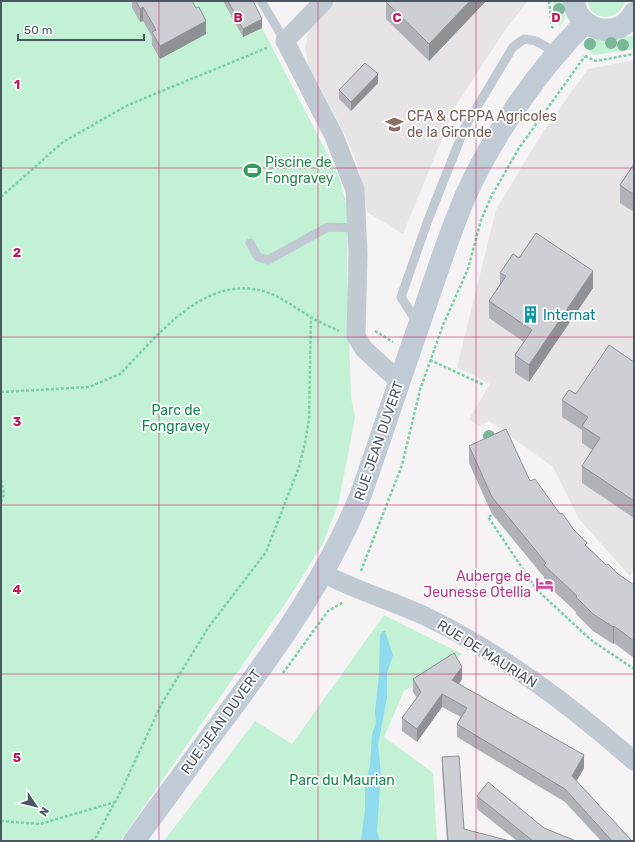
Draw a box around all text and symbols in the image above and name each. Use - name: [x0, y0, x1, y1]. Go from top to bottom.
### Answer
- text: B: [233, 10, 243, 25]
- text: C: [392, 10, 402, 25]
- text: D: [551, 10, 561, 25]
- scale bar: [18, 16, 144, 42]
- text: 50 m: [24, 23, 52, 37]
- text: 1: [14, 77, 20, 92]
- place label: CFA & CFPPA Agricoles de la Gironde: [407, 108, 557, 141]
- school or university icon: CFA & CFPPA Agricoles de la Gironde: [384, 114, 404, 134]
- place label: Piscine de Fongravey: [265, 154, 334, 187]
- sports icon: Piscine de Fongravey: [242, 160, 262, 180]
- text: 2: [13, 245, 21, 260]
- building icon: Internat: [520, 305, 540, 325]
- place label: Internat: [543, 307, 596, 324]
- street label: RUE JEAN DUVERT: [351, 379, 407, 503]
- park label: Parc de Fongravey: [142, 402, 211, 435]
- text: 3: [13, 414, 22, 429]
- place label: Auberge de Jeunesse Otellia: [423, 568, 531, 601]
- hotel icon: Auberge de Jeunesse Otellia: [534, 574, 554, 594]
- text: 4: [13, 582, 22, 597]
- street label: RUE DE MAURIAN: [434, 616, 540, 692]
- street label: RUE JEAN DUVERT: [177, 666, 265, 778]
- text: 5: [13, 750, 21, 765]
- park label: Parc du Maurian: [289, 772, 395, 789]
- north arrow: [16, 786, 56, 826]
- text: N: [36, 804, 51, 818]

